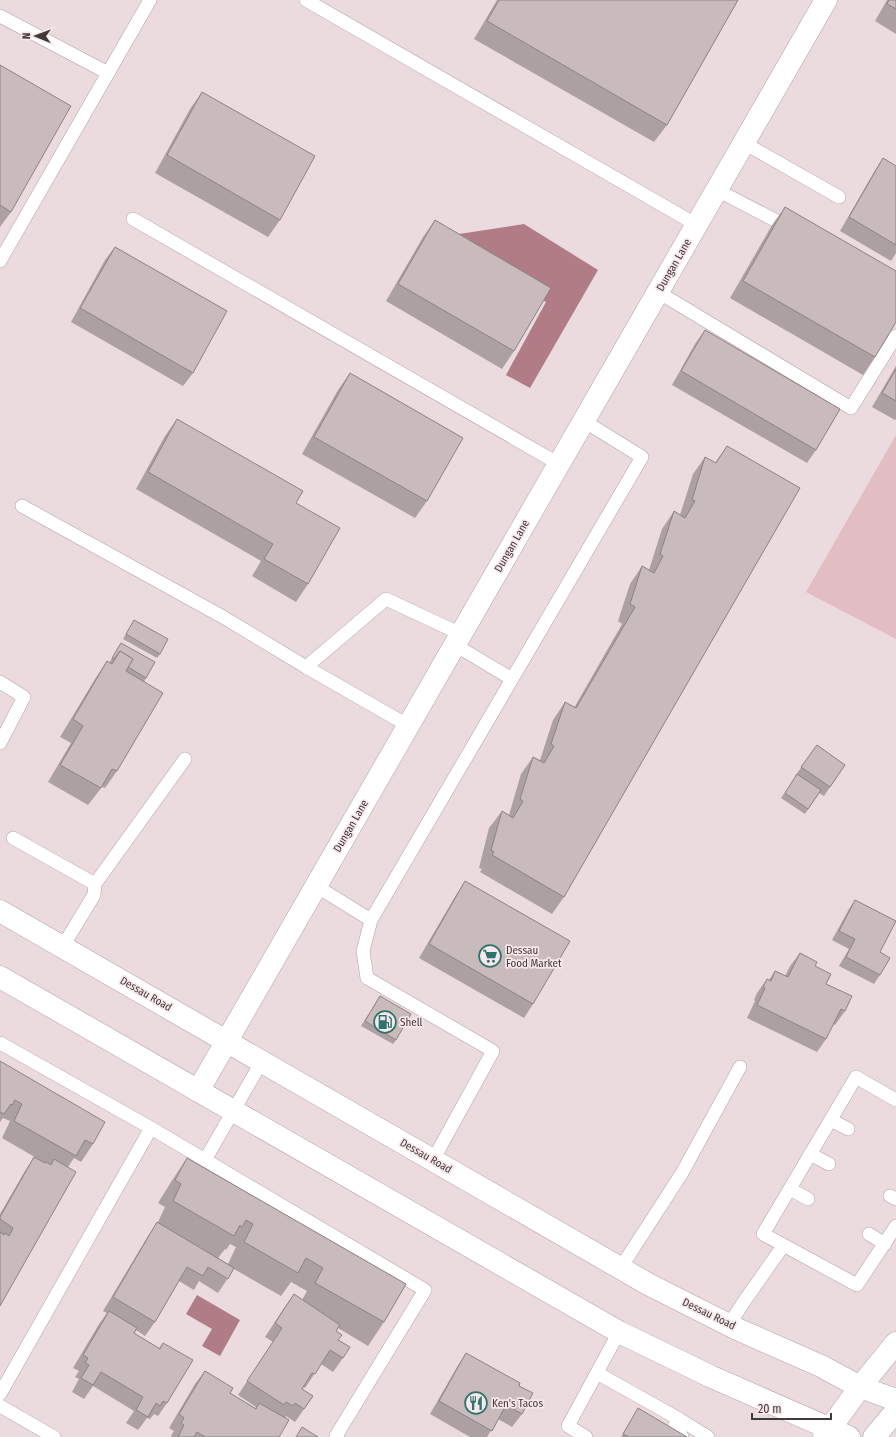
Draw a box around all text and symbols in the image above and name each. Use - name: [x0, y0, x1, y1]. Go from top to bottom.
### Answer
- north arrow: [16, 16, 56, 56]
- text: N: [20, 32, 33, 39]
- street label: Dungan Lane: [654, 237, 694, 293]
- street label: Dungan Lane: [492, 518, 532, 574]
- street label: Dungan Lane: [331, 798, 371, 854]
- supermarket icon: Dessau Food Market: [477, 943, 503, 969]
- place label: Dessau Food Market: [506, 944, 562, 970]
- street label: Dessau Road: [118, 974, 174, 1014]
- fuel station icon: Shell: [372, 1009, 398, 1035]
- place label: Shell: [400, 1016, 423, 1029]
- street label: Dessau Road: [398, 1136, 454, 1176]
- street label: Dessau Road: [680, 1296, 738, 1332]
- restaurant icon: Ken's Tacos: [463, 1390, 489, 1416]
- scale bar: [752, 1395, 831, 1421]
- place label: Ken's Tacos: [492, 1397, 543, 1410]
- text: 20 m: [758, 1402, 782, 1416]

